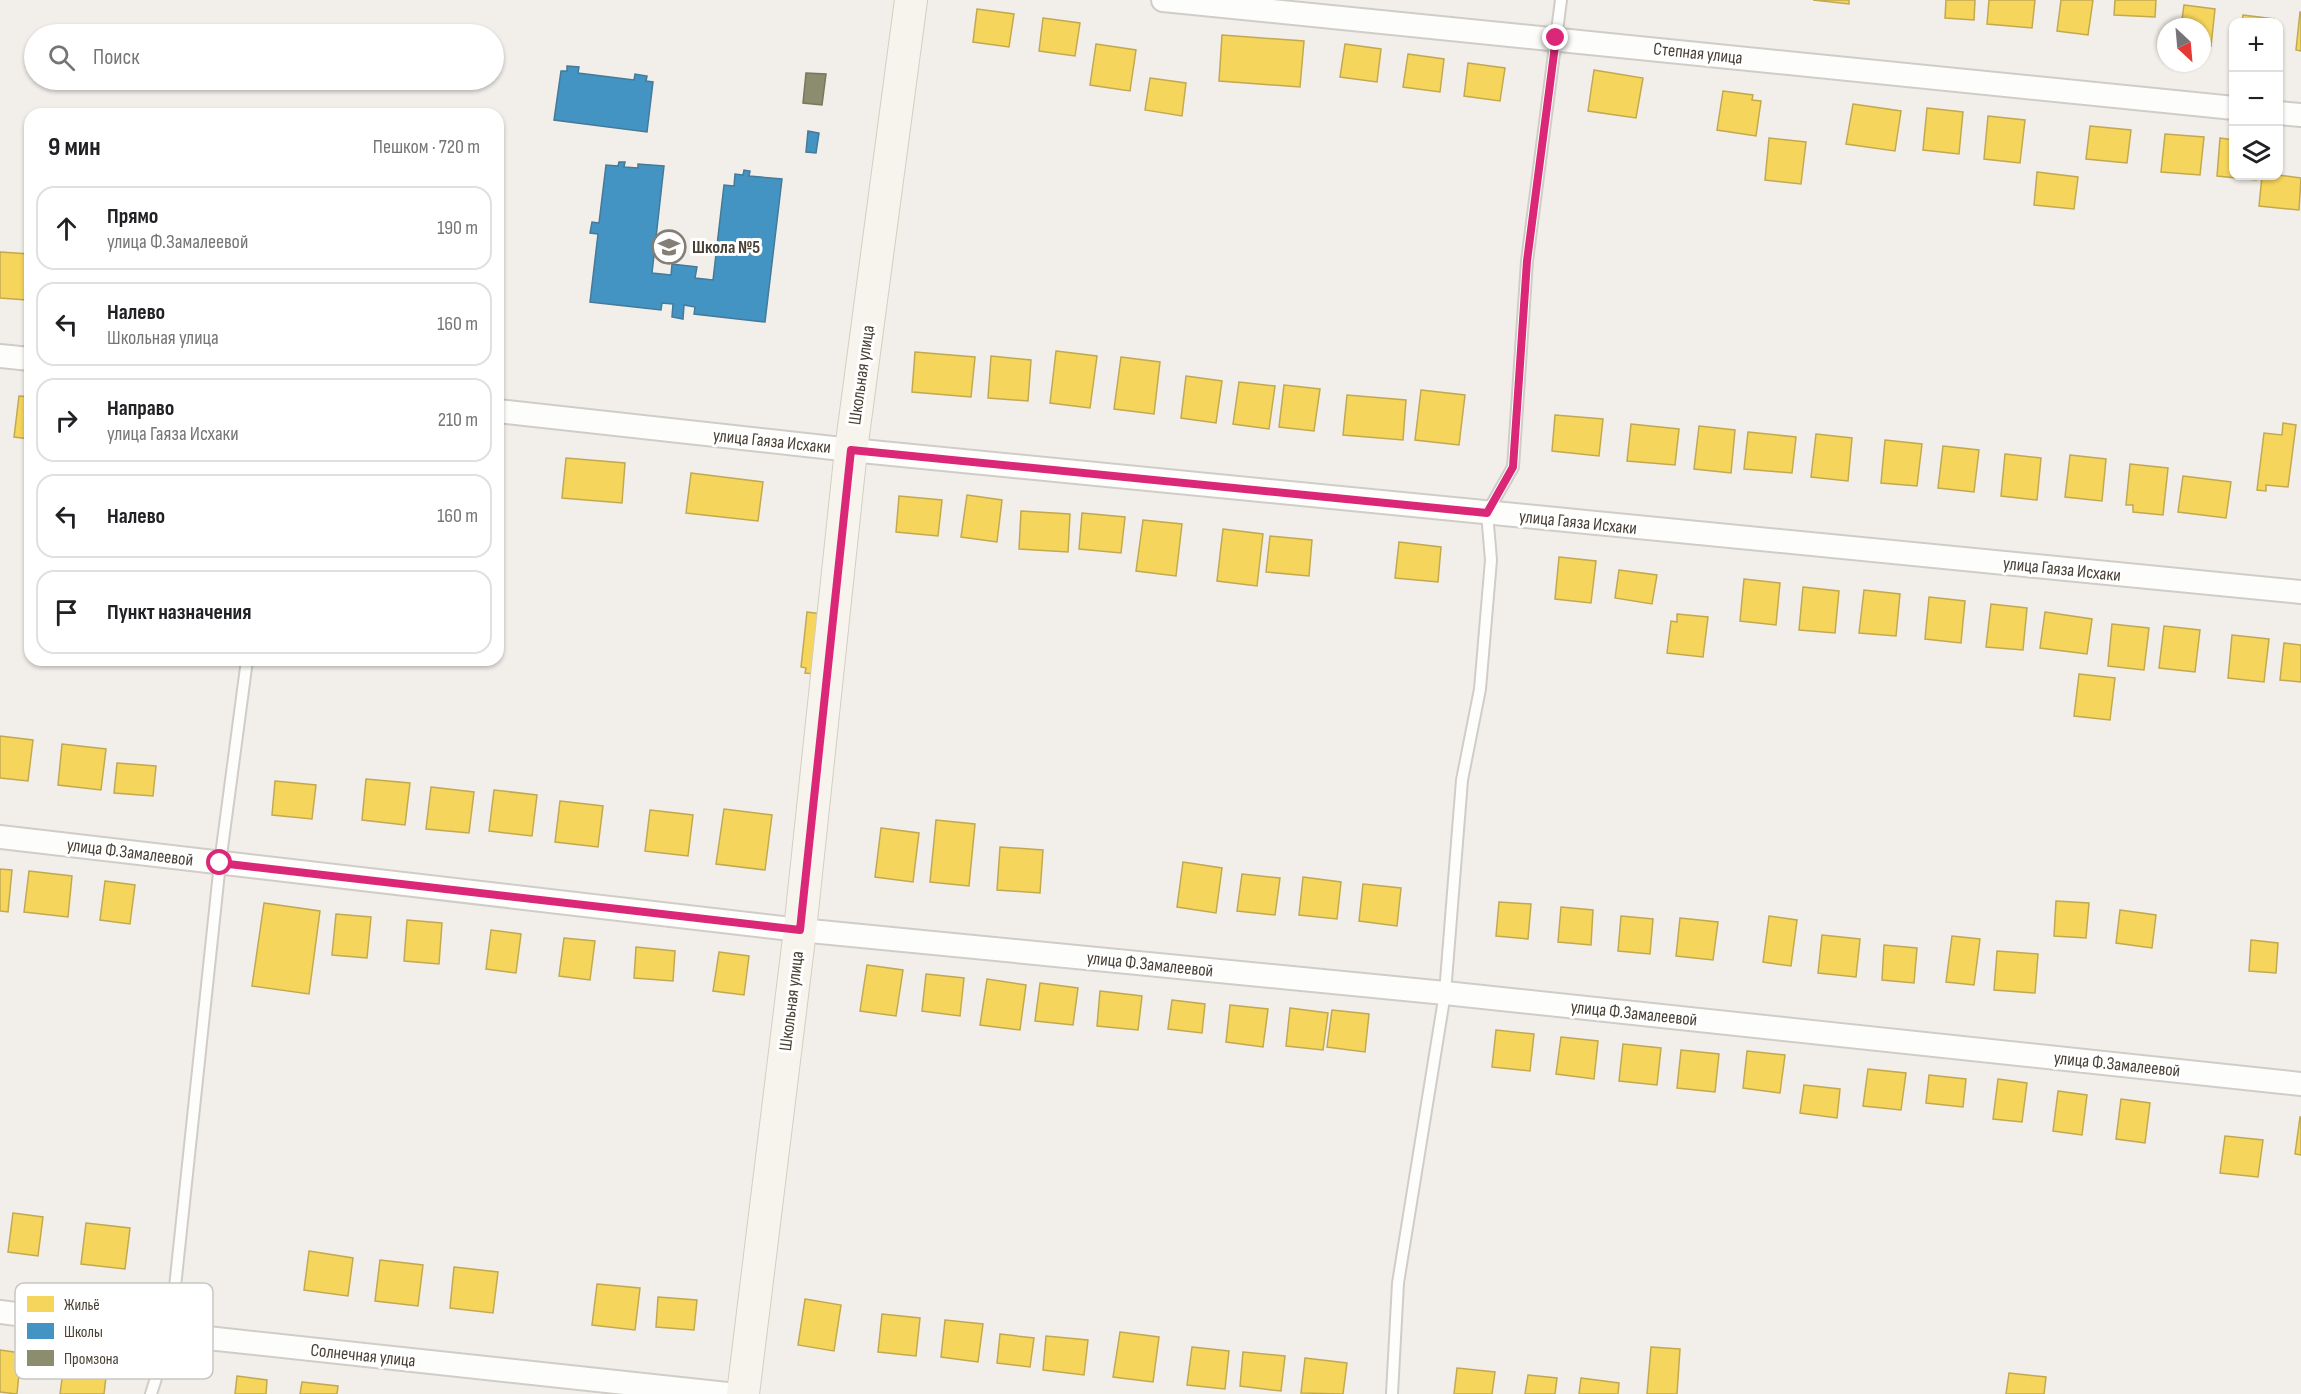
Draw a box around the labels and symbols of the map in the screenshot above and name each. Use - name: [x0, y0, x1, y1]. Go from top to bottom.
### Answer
- north arrow: [2157, 18, 2211, 72]
- route end: [1542, 24, 1568, 50]
- street label: Степная улица: [1652, 38, 1744, 69]
- school or university icon: Школа №5: [651, 229, 687, 265]
- place label: Школа №5: [692, 237, 760, 258]
- street label: Школьная улица: [844, 324, 879, 426]
- street label: улица Гаяза Исхаки: [712, 425, 832, 458]
- street label: улица Гаяза Исхаки: [1518, 506, 1638, 539]
- street label: улица Гаяза Исхаки: [2002, 553, 2122, 586]
- street label: улица Ф.Замалеевой: [66, 834, 194, 871]
- route start: [206, 849, 232, 875]
- street label: улица Ф.Замалеевой: [1086, 947, 1214, 982]
- street label: Школьная улица: [775, 950, 808, 1052]
- street label: улица Ф.Замалеевой: [1570, 996, 1698, 1031]
- street label: улица Ф.Замалеевой: [2053, 1047, 2181, 1082]
- legend: [15, 1283, 213, 1379]
- text: Жильё: [64, 1296, 100, 1315]
- text: Школы: [64, 1323, 103, 1342]
- street label: Солнечная улица: [309, 1340, 417, 1371]
- text: Промзона: [64, 1350, 119, 1369]

